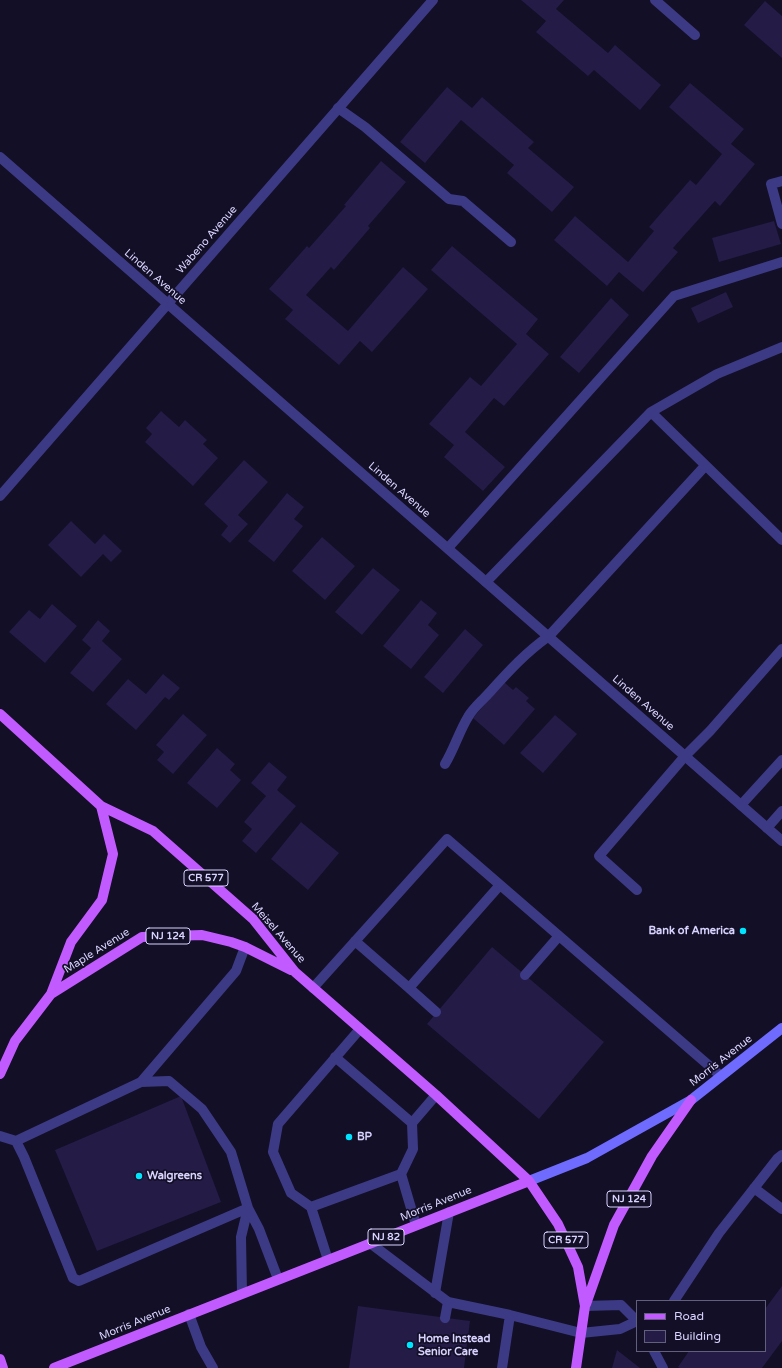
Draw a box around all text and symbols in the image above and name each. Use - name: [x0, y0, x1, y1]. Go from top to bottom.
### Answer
- street label: Wabeno Avenue: [174, 203, 240, 277]
- street label: Linden Avenue: [121, 246, 189, 308]
- street label: Linden Avenue: [365, 459, 433, 521]
- street label: Linden Avenue: [609, 672, 677, 734]
- road number: CR 577: [184, 870, 228, 886]
- street label: Meisel Avenue: [248, 900, 308, 966]
- place label: Bank of America: [648, 924, 735, 938]
- street label: Maple Avenue: [62, 926, 132, 976]
- marker: Bank of America: [738, 926, 748, 936]
- road number: NJ 124: [146, 928, 190, 944]
- street label: Morris Avenue: [687, 1032, 755, 1090]
- place label: BP: [357, 1130, 372, 1144]
- marker: BP: [344, 1132, 354, 1142]
- place label: Walgreens: [147, 1169, 202, 1183]
- marker: Walgreens: [134, 1171, 144, 1181]
- street label: Morris Avenue: [398, 1184, 474, 1224]
- road number: NJ 124: [607, 1191, 651, 1207]
- road number: NJ 82: [368, 1229, 404, 1245]
- road number: CR 577: [544, 1232, 588, 1248]
- legend: [636, 1300, 766, 1352]
- street label: Morris Avenue: [97, 1303, 173, 1343]
- text: Road: [674, 1309, 704, 1323]
- text: Building: [674, 1329, 721, 1343]
- place label: Home Instead Senior Care: [418, 1332, 490, 1358]
- marker: Home Instead Senior Care: [405, 1340, 415, 1350]

